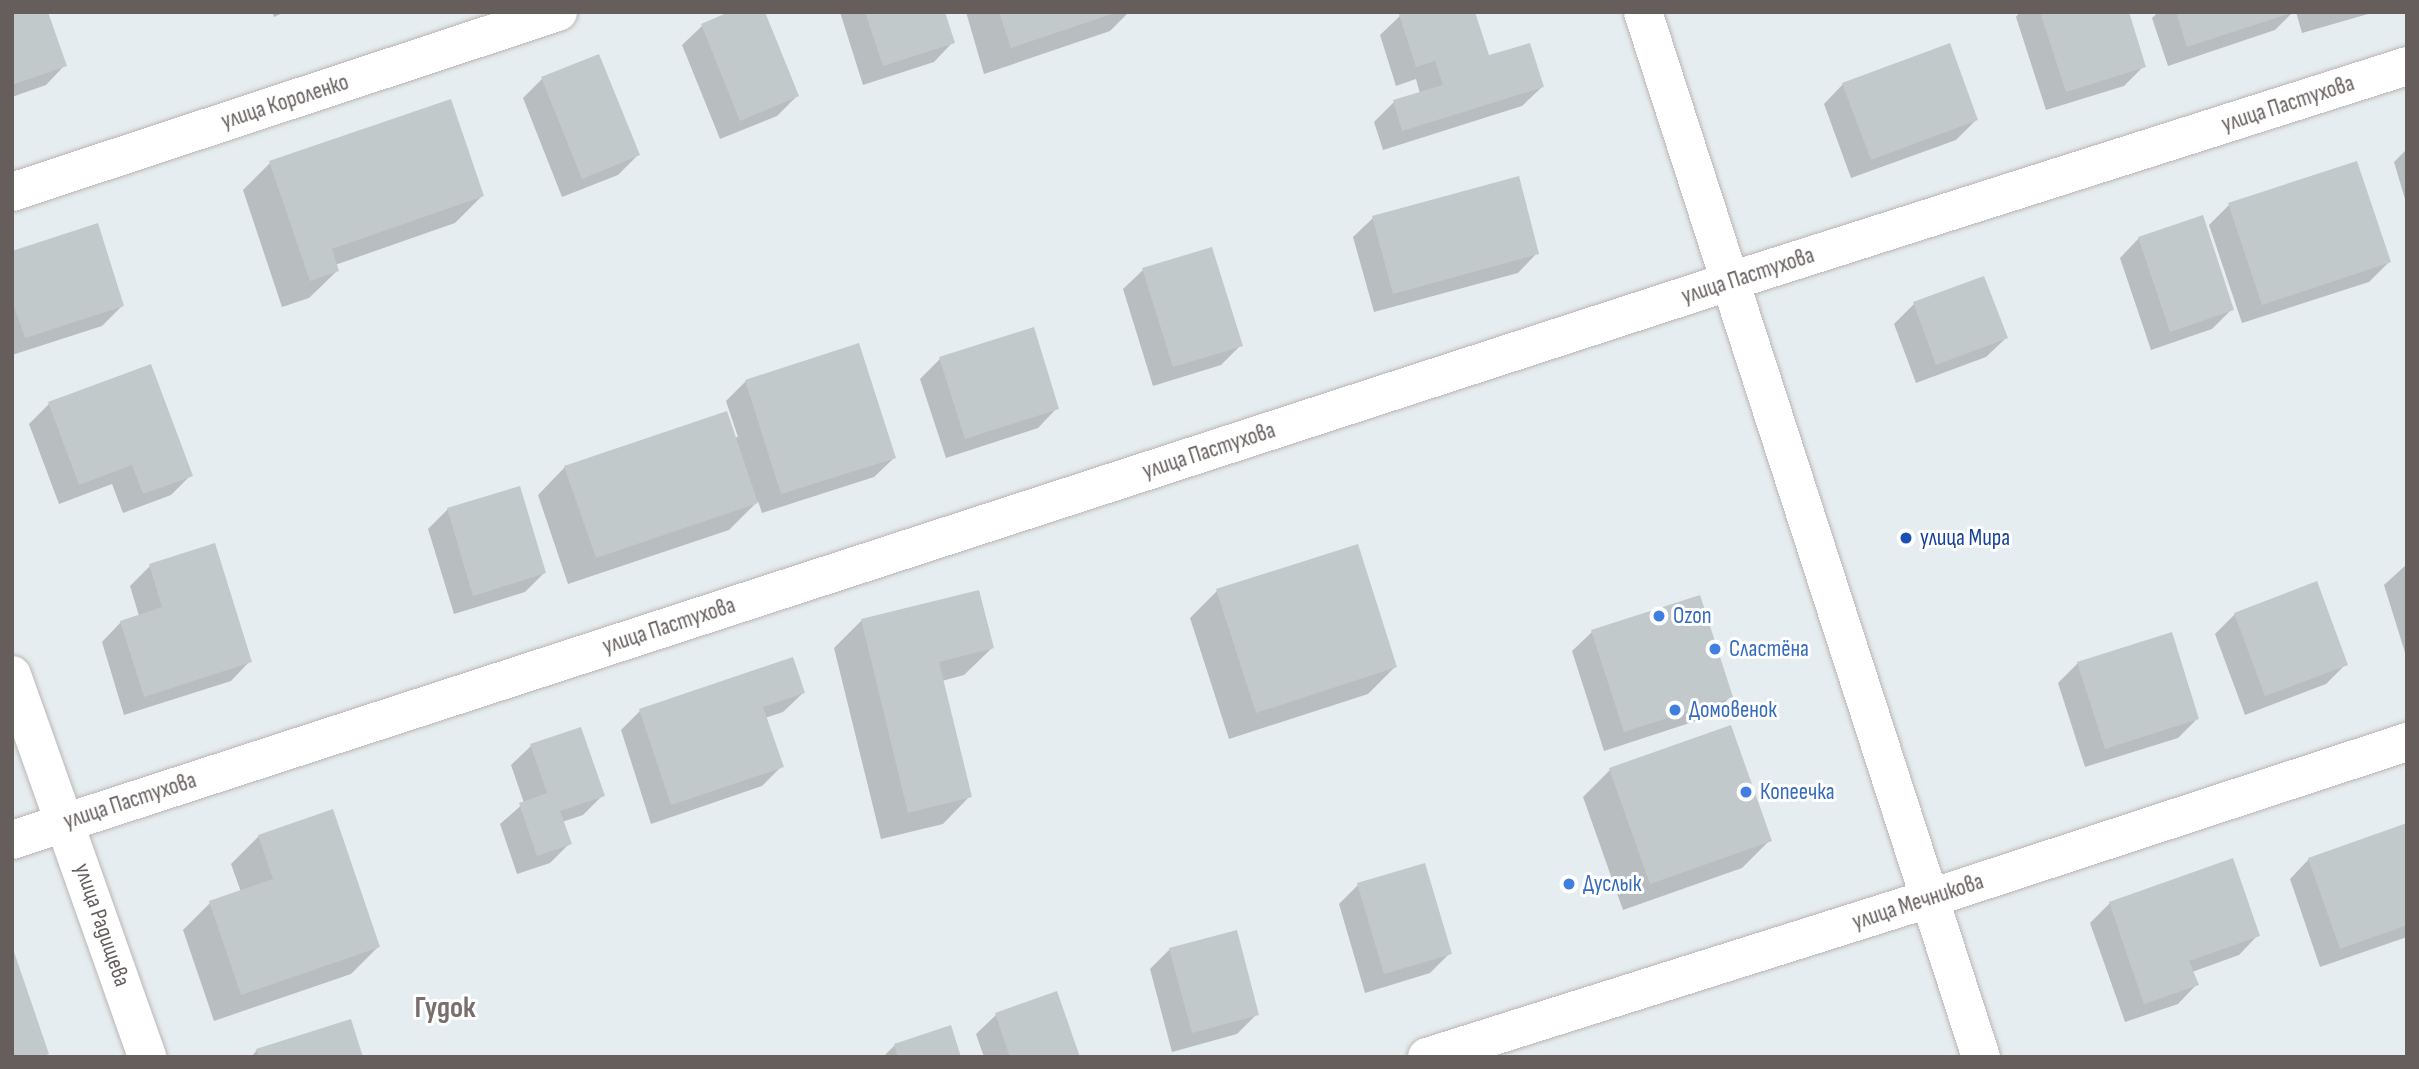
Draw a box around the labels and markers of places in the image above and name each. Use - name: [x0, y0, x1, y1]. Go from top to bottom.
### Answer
- place label: улица Мира: [1920, 524, 2010, 552]
- marker: улица Мира: [1898, 530, 1914, 546]
- place label: Ozon: [1673, 602, 1712, 630]
- marker: Ozon: [1651, 608, 1667, 624]
- place label: Сластёна: [1729, 635, 1809, 663]
- marker: Сластёна: [1707, 641, 1723, 657]
- place label: Домовенок: [1689, 696, 1777, 724]
- marker: Домовенок: [1667, 702, 1683, 718]
- place label: Копеечка: [1760, 778, 1835, 806]
- marker: Копеечка: [1738, 784, 1754, 800]
- place label: Дуслык: [1583, 870, 1641, 898]
- marker: Дуслык: [1561, 876, 1577, 892]

